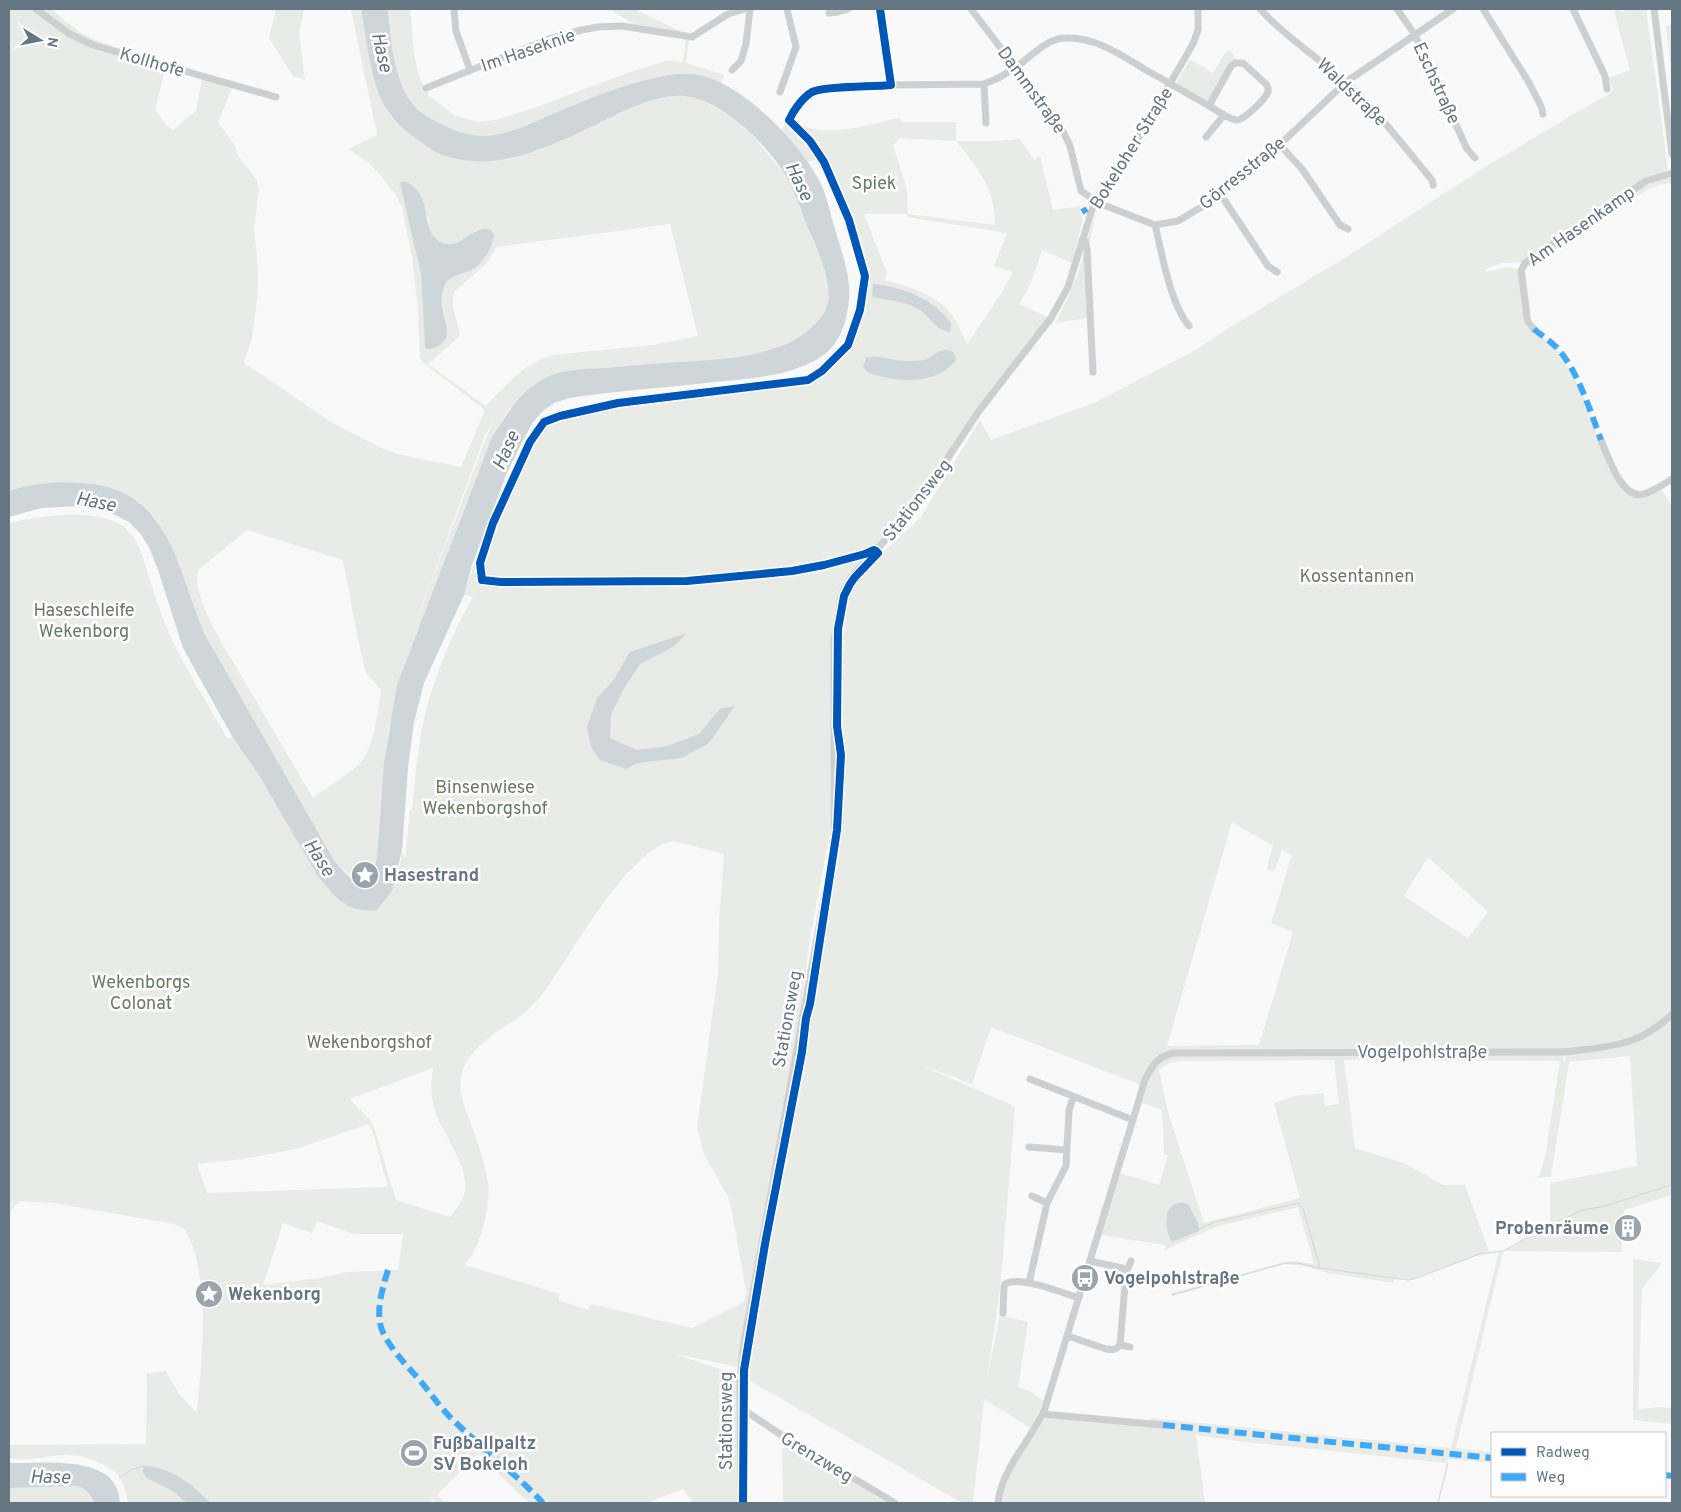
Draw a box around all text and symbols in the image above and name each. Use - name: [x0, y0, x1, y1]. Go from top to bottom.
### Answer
- north arrow: [15, 15, 65, 65]
- street label: Im Haseknie: [478, 25, 579, 78]
- water label: Hase: [365, 30, 397, 75]
- text: N: [42, 36, 61, 48]
- street label: Eschstraße: [1407, 39, 1465, 128]
- street label: Kollhofe: [116, 43, 187, 84]
- street label: Dammstraße: [991, 43, 1070, 139]
- street label: Waldstraße: [1311, 54, 1391, 132]
- street label: Bokeloher Straße: [1086, 84, 1179, 214]
- street label: Görresstraße: [1195, 132, 1291, 216]
- water label: Hase: [779, 159, 818, 205]
- park label: Spiek: [852, 173, 896, 196]
- street label: Am Hasenkamp: [1524, 182, 1640, 273]
- water label: Hase: [488, 427, 526, 474]
- street label: Stationsweg: [879, 455, 958, 547]
- water label: Hase: [74, 487, 118, 519]
- park label: Kossentannen: [1300, 566, 1414, 589]
- park label: Haseschleife Wekenborg: [34, 600, 134, 644]
- park label: Binsenwiese Wekenborgshof: [422, 777, 548, 821]
- water label: Hase: [297, 835, 339, 882]
- place icon: Hasestrand: [350, 860, 380, 890]
- place label: Hasestrand: [384, 865, 479, 888]
- street label: Stationsweg: [769, 969, 808, 1070]
- park label: Wekenborgs Colonat: [92, 972, 190, 1016]
- park label: Wekenborgshof: [306, 1032, 432, 1055]
- street label: Vogelpohlstraße: [1357, 1042, 1487, 1065]
- building icon: Probenräume: [1613, 1213, 1643, 1243]
- place label: Probenräume: [1495, 1218, 1609, 1241]
- bus stop icon: Vogelpohlstraße: [1070, 1263, 1100, 1293]
- place label: Vogelpohlstraße: [1104, 1268, 1240, 1291]
- place icon: Wekenborg: [194, 1279, 224, 1309]
- place label: Wekenborg: [228, 1284, 321, 1307]
- street label: Stationsweg: [716, 1372, 739, 1470]
- street label: Grenzweg: [776, 1428, 857, 1489]
- legend: [1491, 1432, 1666, 1497]
- place label: Fußballpaltz SV Bokeloh: [433, 1433, 536, 1477]
- sports icon: Fußballpaltz SV Bokeloh: [399, 1438, 429, 1468]
- text: Radweg: [1536, 1444, 1590, 1463]
- water label: Hase: [30, 1466, 70, 1490]
- text: Weg: [1536, 1469, 1565, 1488]

